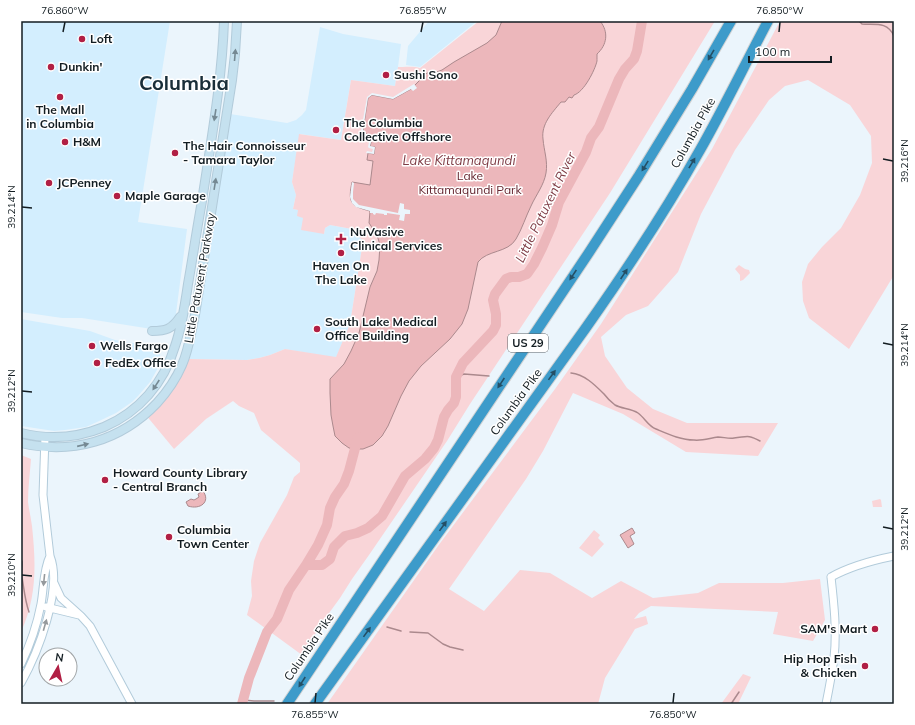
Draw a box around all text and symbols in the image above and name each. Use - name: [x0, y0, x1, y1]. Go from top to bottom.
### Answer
- text: 76.860°W: [41, 4, 89, 17]
- text: 76.855°W: [399, 4, 447, 17]
- text: 76.850°W: [756, 4, 804, 17]
- place label: Loft: [90, 31, 113, 46]
- marker: Loft: [77, 34, 87, 44]
- scale bar: [749, 38, 831, 64]
- text: 100 m: [755, 44, 790, 59]
- one-way arrow: [232, 49, 238, 61]
- one-way arrow: [708, 49, 715, 61]
- place label: Dunkin': [59, 59, 103, 74]
- marker: Dunkin': [46, 62, 56, 72]
- place label: Sushi Sono: [394, 67, 458, 82]
- district label: Columbia: [139, 70, 229, 95]
- marker: Sushi Sono: [381, 70, 391, 80]
- marker: The Mall in Columbia: [55, 92, 65, 102]
- street label: Columbia Pike: [667, 95, 718, 171]
- place label: The Mall in Columbia: [26, 102, 94, 131]
- one-way arrow: [212, 109, 218, 122]
- place label: The Columbia Collective Offshore: [344, 115, 452, 144]
- marker: The Columbia Collective Offshore: [331, 125, 341, 135]
- place label: H&M: [73, 134, 101, 149]
- marker: H&M: [60, 137, 70, 147]
- place label: The Hair Connoisseur - Tamara Taylor: [183, 138, 306, 167]
- text: 39.216°N: [898, 139, 911, 183]
- marker: The Hair Connoisseur - Tamara Taylor: [170, 148, 180, 158]
- water label: Little Patuxent River: [511, 148, 579, 265]
- water label: Lake Kittamaqundi: [403, 152, 516, 168]
- one-way arrow: [688, 157, 695, 169]
- one-way arrow: [641, 160, 648, 172]
- park label: Lake Kittamaqundi Park: [418, 168, 522, 197]
- place label: JCPenney: [57, 175, 112, 190]
- marker: JCPenney: [44, 178, 54, 188]
- one-way arrow: [213, 178, 219, 190]
- text: 39.214°N: [5, 185, 18, 229]
- place label: Maple Garage: [125, 188, 206, 203]
- marker: Maple Garage: [112, 191, 122, 201]
- street label: Little Patuxent Parkway: [181, 211, 218, 344]
- place label: NuVasive Clinical Services: [350, 224, 442, 253]
- marker: NuVasive Clinical Services: [335, 233, 347, 245]
- marker: Haven On The Lake: [336, 248, 346, 258]
- place label: Haven On The Lake: [313, 258, 369, 287]
- one-way arrow: [620, 268, 627, 280]
- one-way arrow: [569, 270, 577, 280]
- place label: South Lake Medical Office Building: [325, 314, 437, 343]
- text: 39.214°N: [898, 323, 911, 367]
- marker: South Lake Medical Office Building: [312, 324, 322, 334]
- road number: US 29: [508, 334, 548, 352]
- place label: Wells Fargo: [100, 338, 168, 353]
- marker: Wells Fargo: [87, 341, 97, 351]
- place label: FedEx Office: [105, 355, 177, 370]
- marker: FedEx Office: [92, 358, 102, 368]
- street label: Columbia Pike: [486, 366, 545, 438]
- text: 39.212°N: [5, 369, 18, 413]
- one-way arrow: [548, 370, 556, 381]
- one-way arrow: [497, 378, 505, 389]
- one-way arrow: [153, 379, 160, 390]
- one-way arrow: [77, 441, 89, 447]
- place label: Howard County Library - Central Branch: [113, 465, 248, 494]
- marker: Howard County Library - Central Branch: [100, 475, 110, 485]
- text: 39.212°N: [898, 507, 911, 551]
- one-way arrow: [439, 521, 447, 532]
- place label: Columbia Town Center: [177, 522, 249, 551]
- marker: Columbia Town Center: [164, 532, 174, 542]
- text: 39.210°N: [5, 553, 18, 597]
- one-way arrow: [41, 574, 47, 586]
- street label: Columbia Pike: [280, 610, 337, 683]
- one-way arrow: [42, 618, 48, 630]
- place label: SAM's Mart: [800, 621, 867, 636]
- marker: SAM's Mart: [870, 624, 880, 634]
- one-way arrow: [363, 626, 371, 637]
- north arrow: [38, 647, 78, 687]
- text: N: [54, 650, 65, 665]
- place label: Hip Hop Fish & Chicken: [783, 651, 857, 680]
- marker: Hip Hop Fish & Chicken: [860, 661, 870, 671]
- one-way arrow: [298, 676, 305, 688]
- text: 76.855°W: [291, 708, 339, 721]
- text: 76.850°W: [649, 708, 697, 721]

